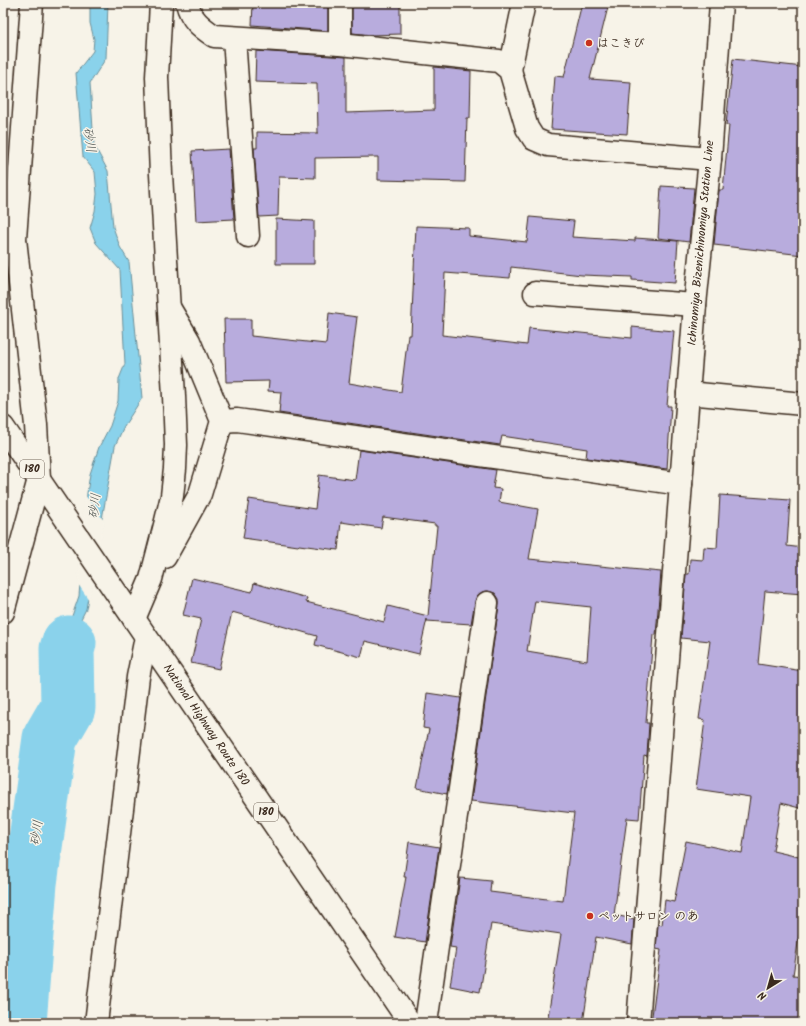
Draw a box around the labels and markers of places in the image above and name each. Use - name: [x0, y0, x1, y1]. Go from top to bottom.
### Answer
- place label: はこきび: [597, 34, 645, 53]
- marker: はこきび: [584, 38, 594, 48]
- place label: ペットサロン のあ: [598, 907, 699, 926]
- marker: ペットサロン のあ: [585, 911, 595, 921]

